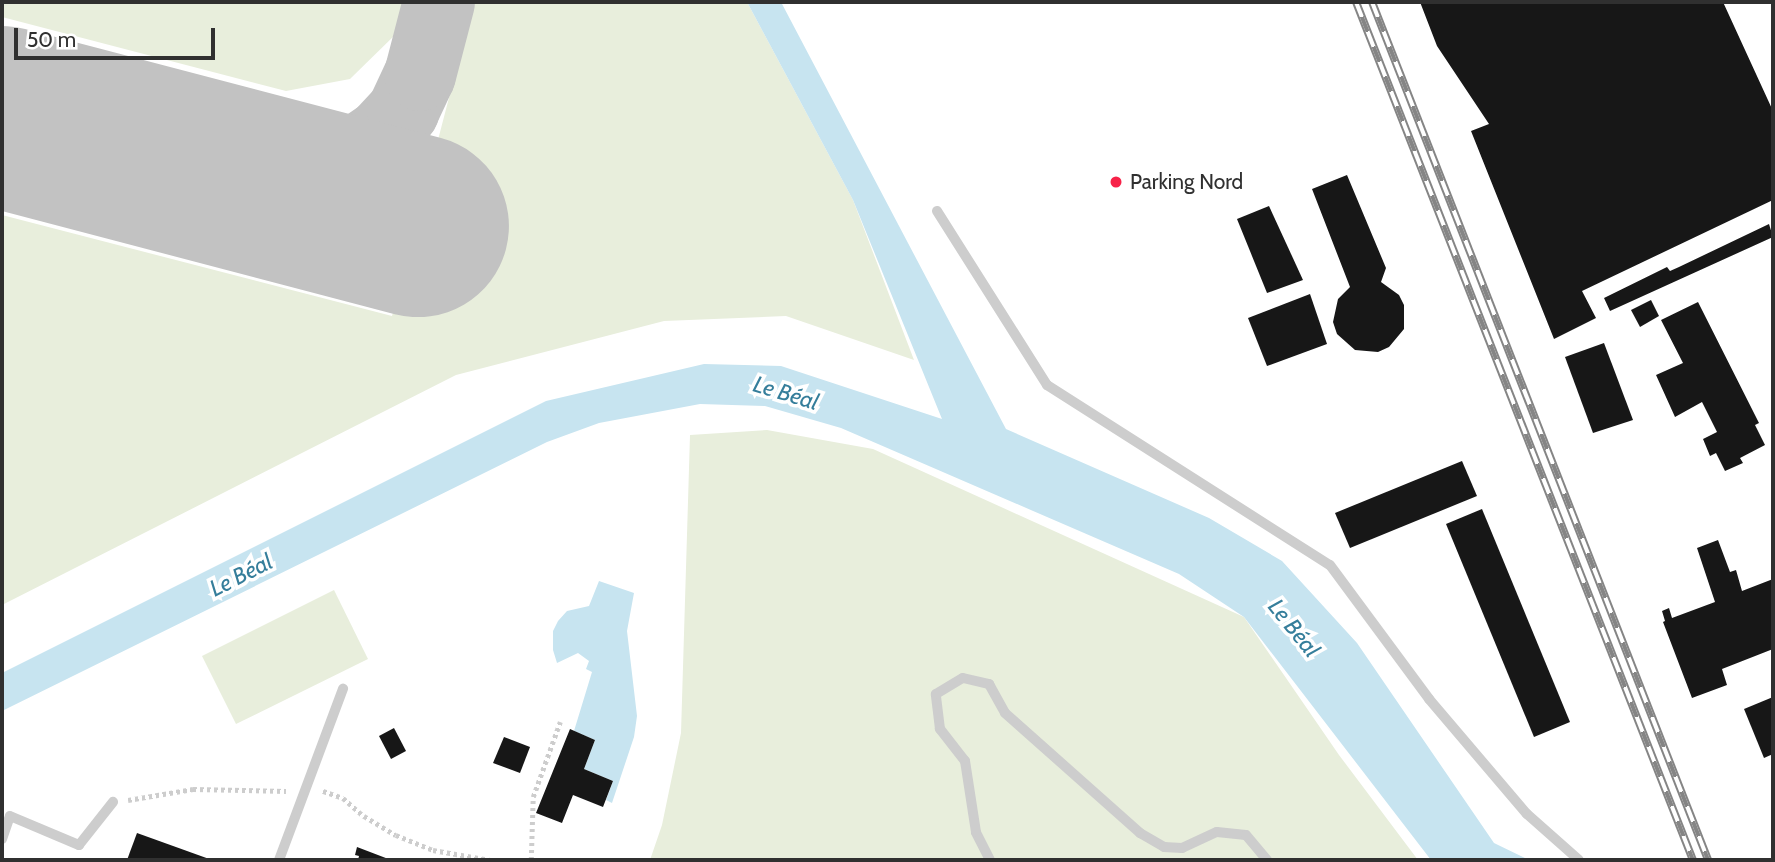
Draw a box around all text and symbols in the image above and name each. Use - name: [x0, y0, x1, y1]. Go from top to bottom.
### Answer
- scale bar: [18, 14, 219, 58]
- text: 50 m: [27, 27, 76, 52]
- place label: Parking Nord: [1130, 169, 1243, 195]
- marker: Parking Nord: [1108, 174, 1124, 190]
- water label: Le Béal: [750, 370, 822, 416]
- water label: Le Béal: [205, 548, 277, 602]
- water label: Le Béal: [1262, 593, 1326, 663]

